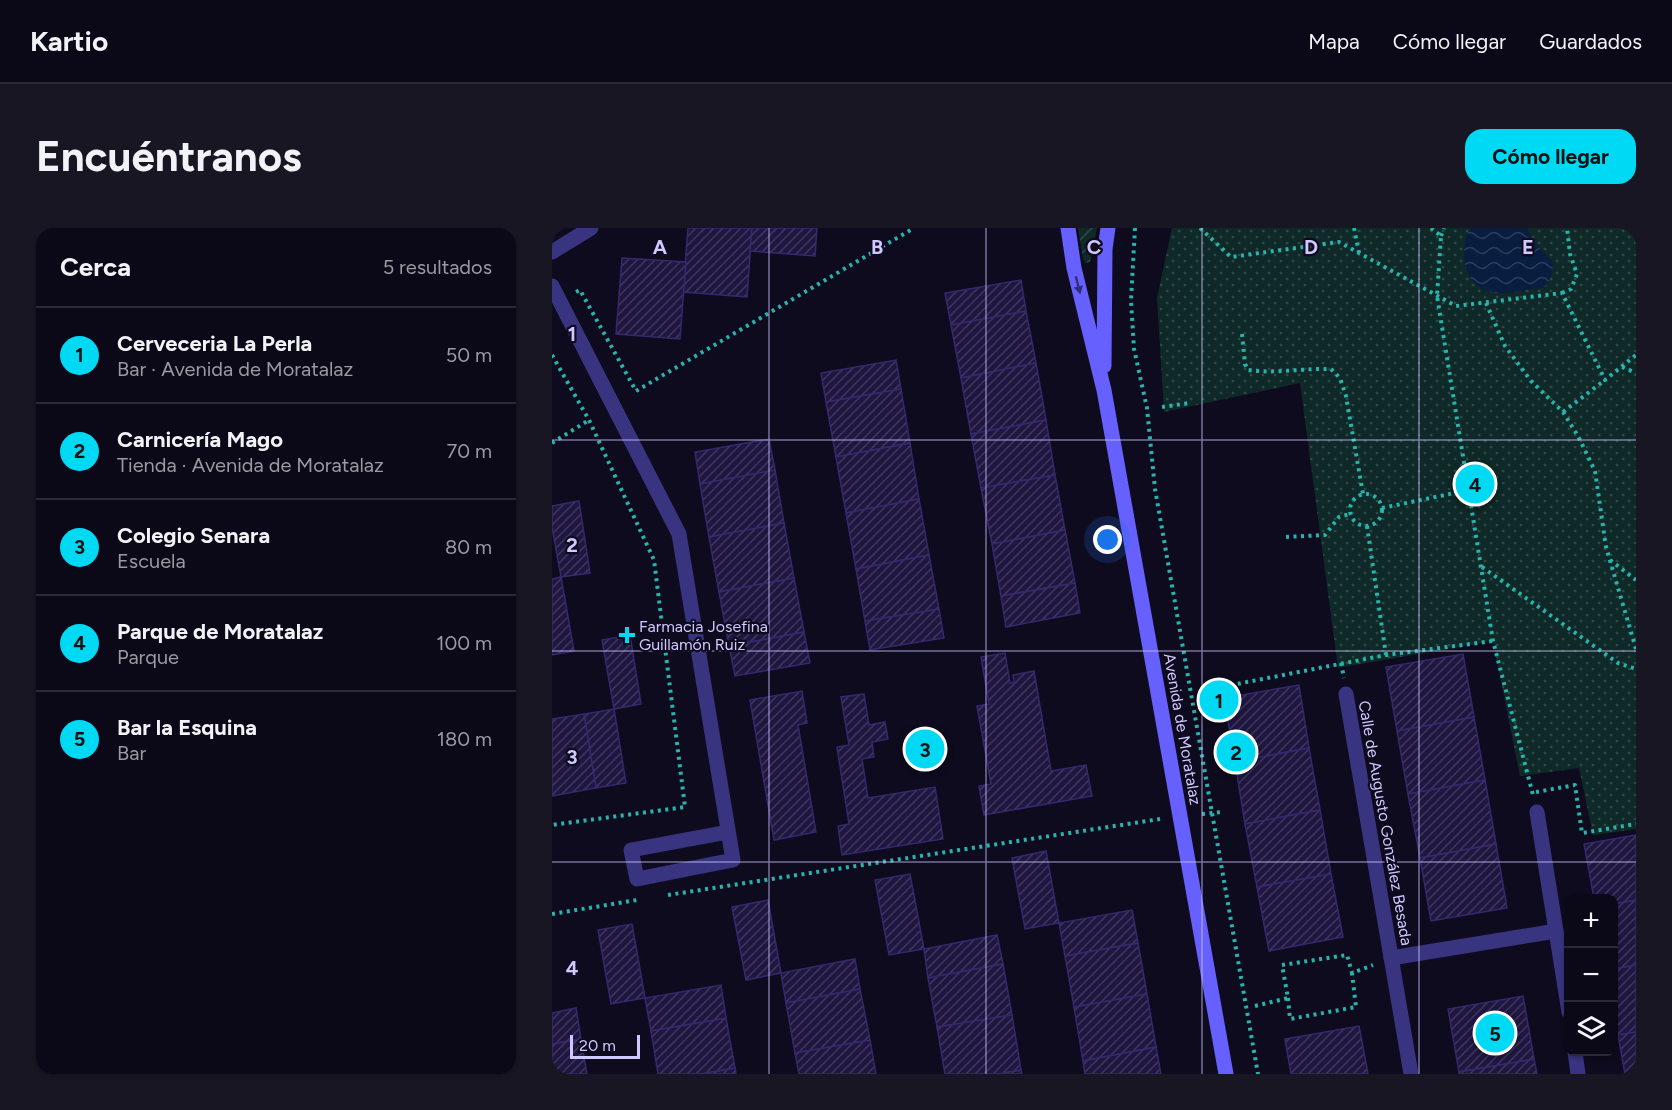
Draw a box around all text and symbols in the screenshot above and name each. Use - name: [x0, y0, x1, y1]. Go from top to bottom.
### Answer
- text: Kartio: [30, 24, 108, 58]
- text: Mapa: [1308, 29, 1360, 54]
- text: Cómo llegar: [1393, 29, 1506, 54]
- text: Guardados: [1539, 29, 1642, 54]
- button: Cómo llegar: [1465, 129, 1636, 184]
- text: Encuéntranos: [36, 131, 302, 182]
- text: A: [653, 235, 668, 259]
- text: B: [871, 235, 883, 259]
- text: C: [1087, 235, 1101, 259]
- text: D: [1304, 235, 1318, 259]
- text: E: [1522, 235, 1534, 259]
- text: Cerca: [60, 251, 131, 283]
- text: 5 resultados: [383, 255, 492, 279]
- one-way arrow: [1074, 276, 1084, 295]
- text: 1: [568, 322, 576, 346]
- text: Cerveceria La Perla: [117, 330, 312, 357]
- text: 1: [75, 343, 84, 367]
- text: 50 m: [446, 343, 492, 367]
- text: Bar · Avenida de Moratalaz: [117, 357, 353, 381]
- text: Carnicería Mago: [117, 426, 283, 453]
- text: 2: [74, 439, 85, 463]
- text: 70 m: [446, 439, 492, 463]
- text: Tienda · Avenida de Moratalaz: [117, 453, 384, 477]
- pin: 4: [1456, 462, 1494, 506]
- text: Colegio Senara: [117, 522, 270, 549]
- your location: [1093, 525, 1122, 554]
- text: 2: [566, 533, 578, 557]
- text: 3: [74, 535, 85, 559]
- text: 80 m: [445, 535, 492, 559]
- text: Escuela: [117, 549, 186, 573]
- place label: Farmacia Josefina Guillamón Ruiz: [639, 617, 768, 654]
- text: Parque de Moratalaz: [117, 618, 323, 645]
- marker: Farmacia Josefina Guillamón Ruiz: [620, 628, 634, 642]
- text: 4: [73, 631, 86, 655]
- text: 100 m: [436, 631, 492, 655]
- text: Parque: [117, 645, 179, 669]
- street label: Avenida de Moratalaz: [1160, 652, 1205, 807]
- pin: 1: [1200, 678, 1238, 722]
- street label: Calle de Augusto González Besada: [1355, 699, 1416, 947]
- text: Bar la Esquina: [117, 714, 257, 741]
- pin: 3: [906, 726, 944, 772]
- text: 5: [74, 727, 85, 751]
- text: 180 m: [437, 727, 492, 751]
- pin: 2: [1216, 730, 1256, 774]
- text: Bar: [117, 741, 146, 765]
- text: 3: [566, 745, 578, 769]
- map controls: [1564, 894, 1618, 1056]
- button: +: [1564, 894, 1618, 948]
- button: −: [1564, 948, 1618, 1002]
- text: 4: [566, 956, 579, 980]
- button: layers: [1564, 1002, 1618, 1056]
- pin: 5: [1476, 1010, 1514, 1056]
- scale bar: [570, 1032, 640, 1060]
- text: 20 m: [579, 1036, 616, 1055]

